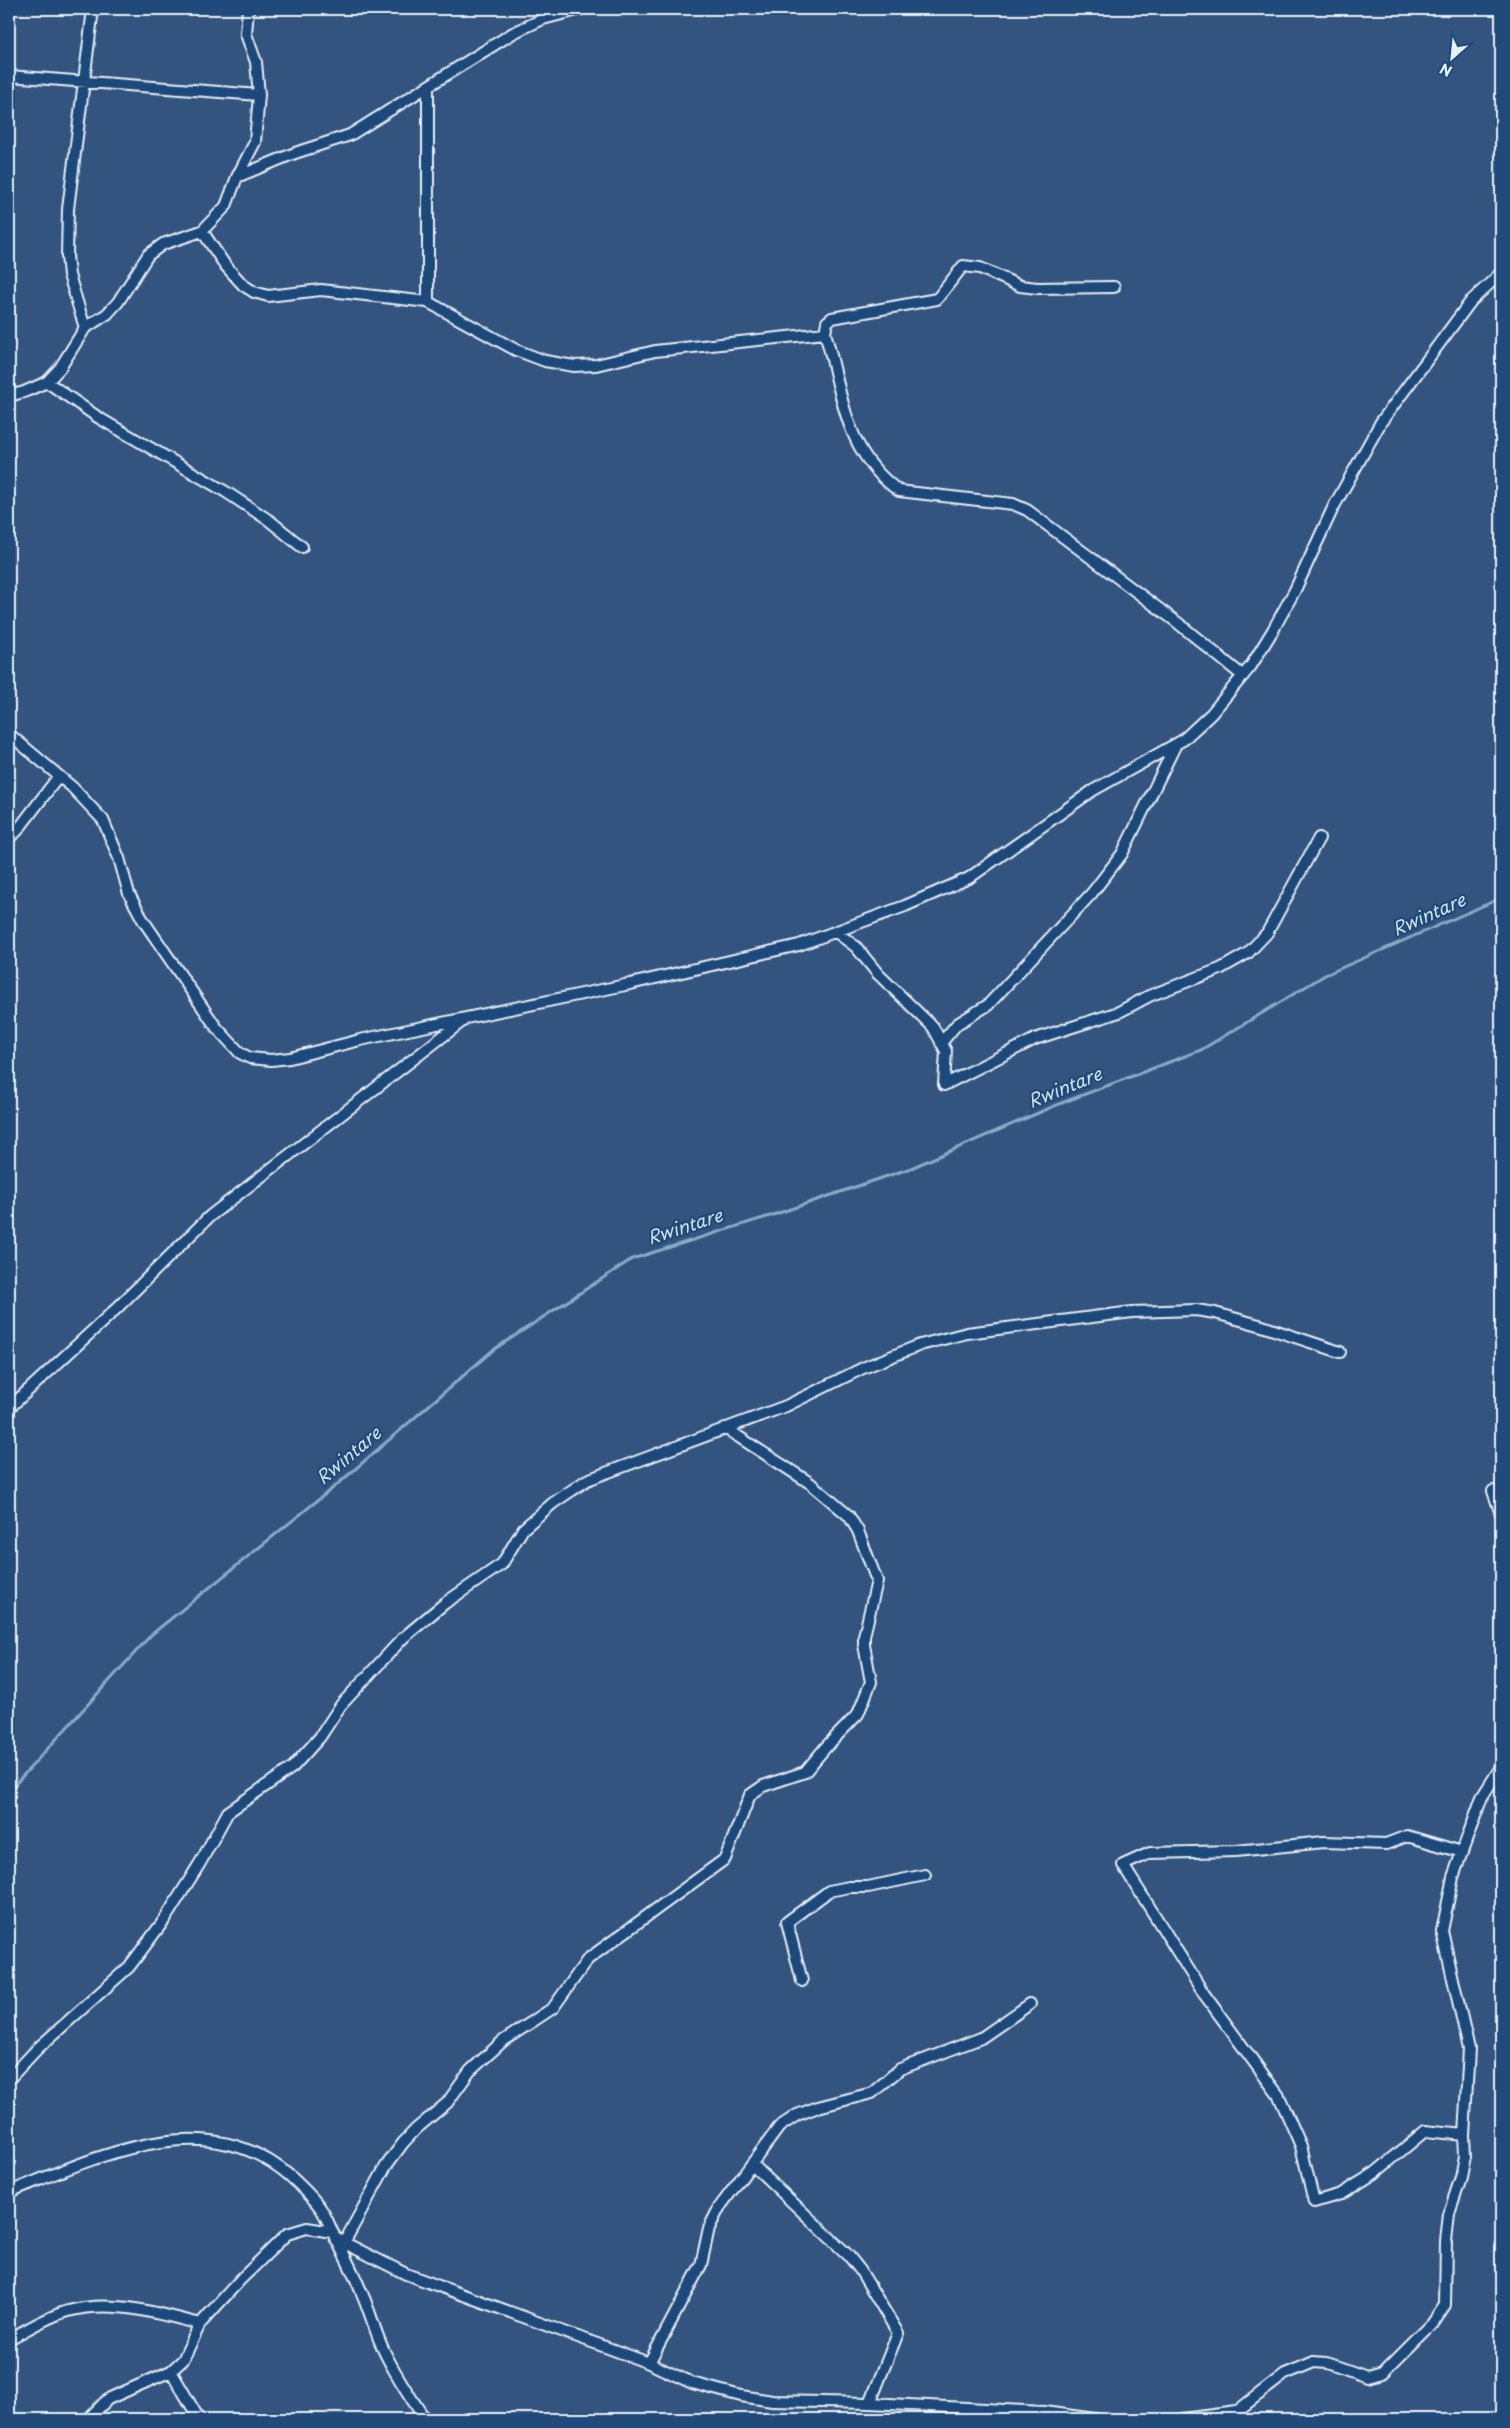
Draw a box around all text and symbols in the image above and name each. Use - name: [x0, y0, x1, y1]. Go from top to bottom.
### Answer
- north arrow: [1428, 32, 1478, 82]
- text: N: [1436, 58, 1456, 82]
- water label: Rwintare: [1387, 885, 1471, 942]
- water label: Rwintare: [1023, 1059, 1107, 1114]
- water label: Rwintare: [643, 1200, 727, 1250]
- water label: Rwintare: [310, 1419, 388, 1490]

